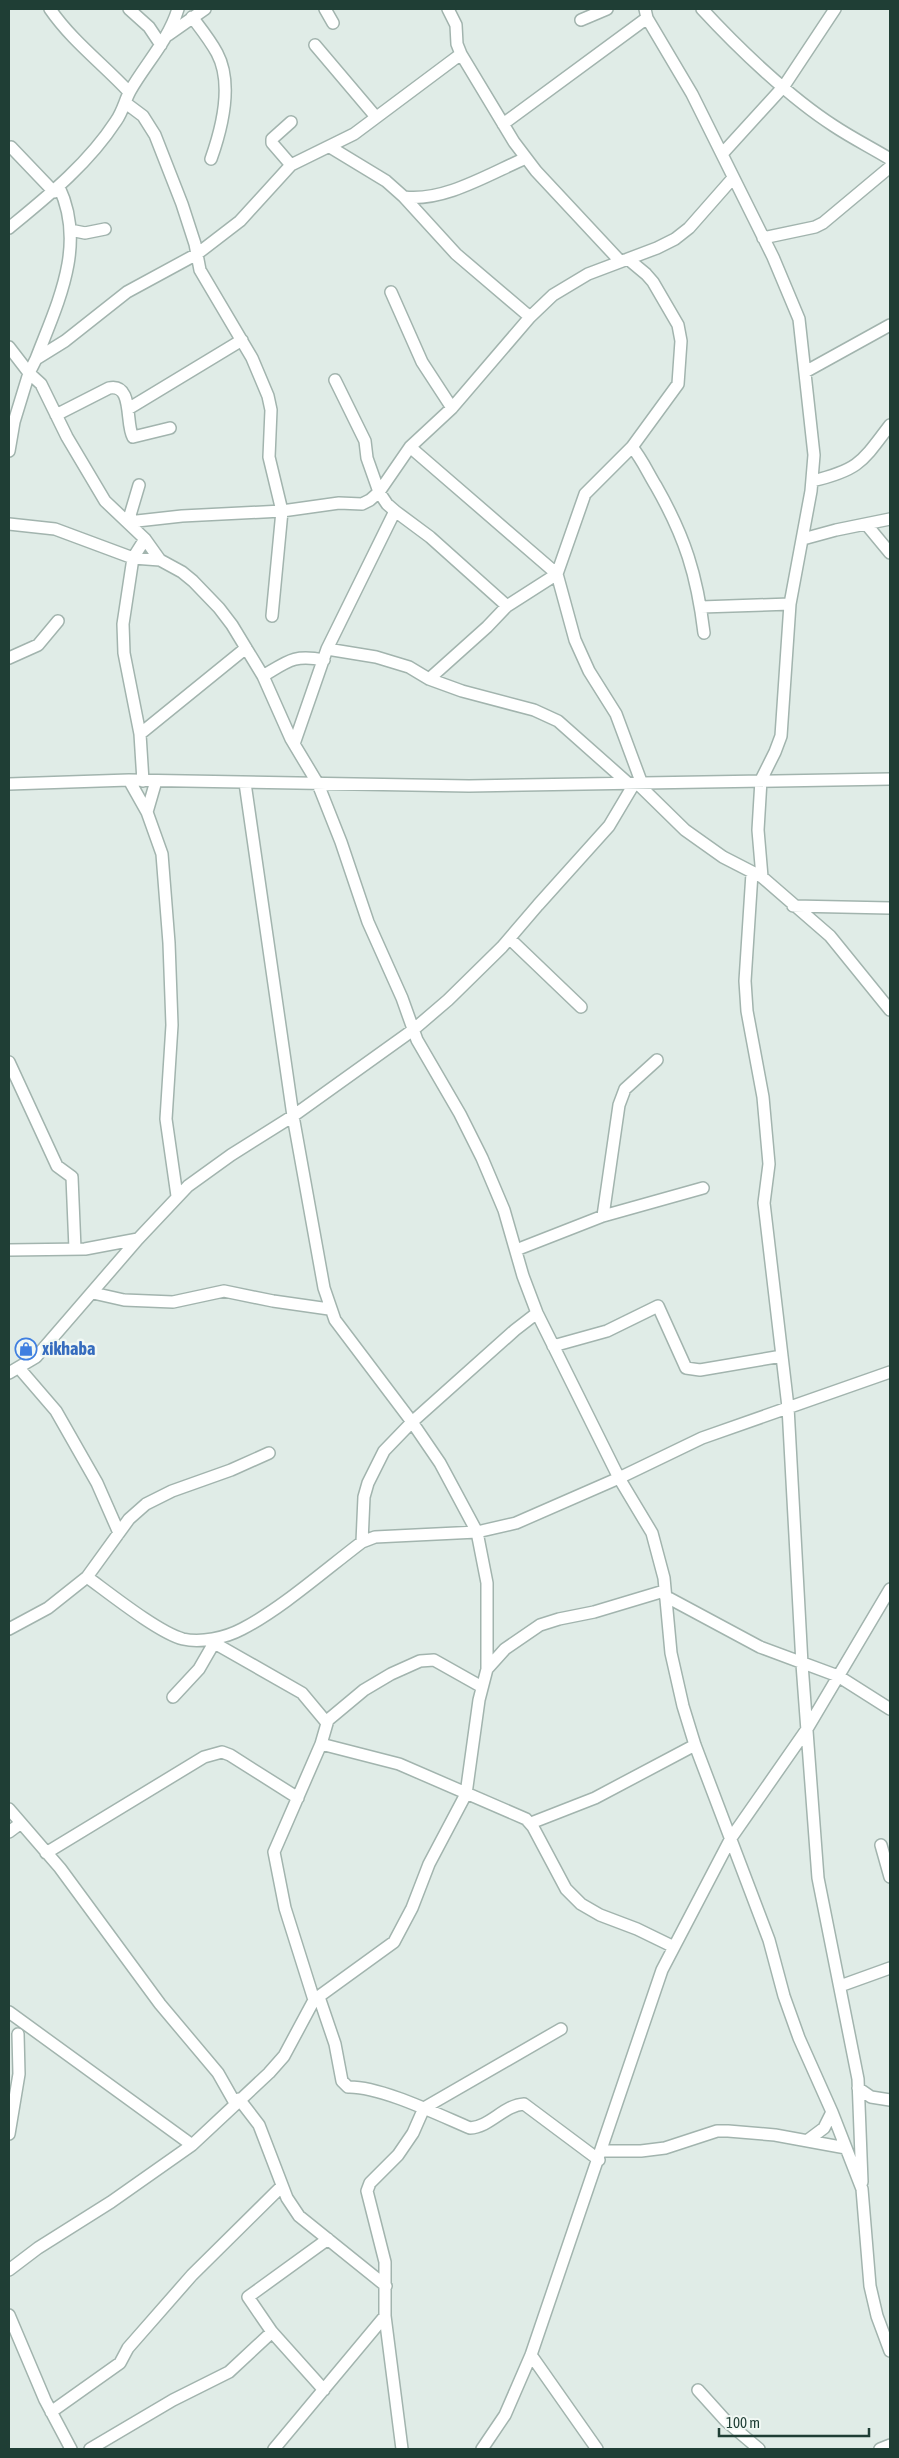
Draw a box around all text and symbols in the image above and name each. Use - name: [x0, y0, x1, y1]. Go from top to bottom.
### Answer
- shop icon: xikhaba: [14, 1337, 38, 1361]
- place label: xikhaba: [42, 1338, 95, 1359]
- scale bar: [719, 2406, 869, 2438]
- text: 100 m: [726, 2414, 760, 2431]

